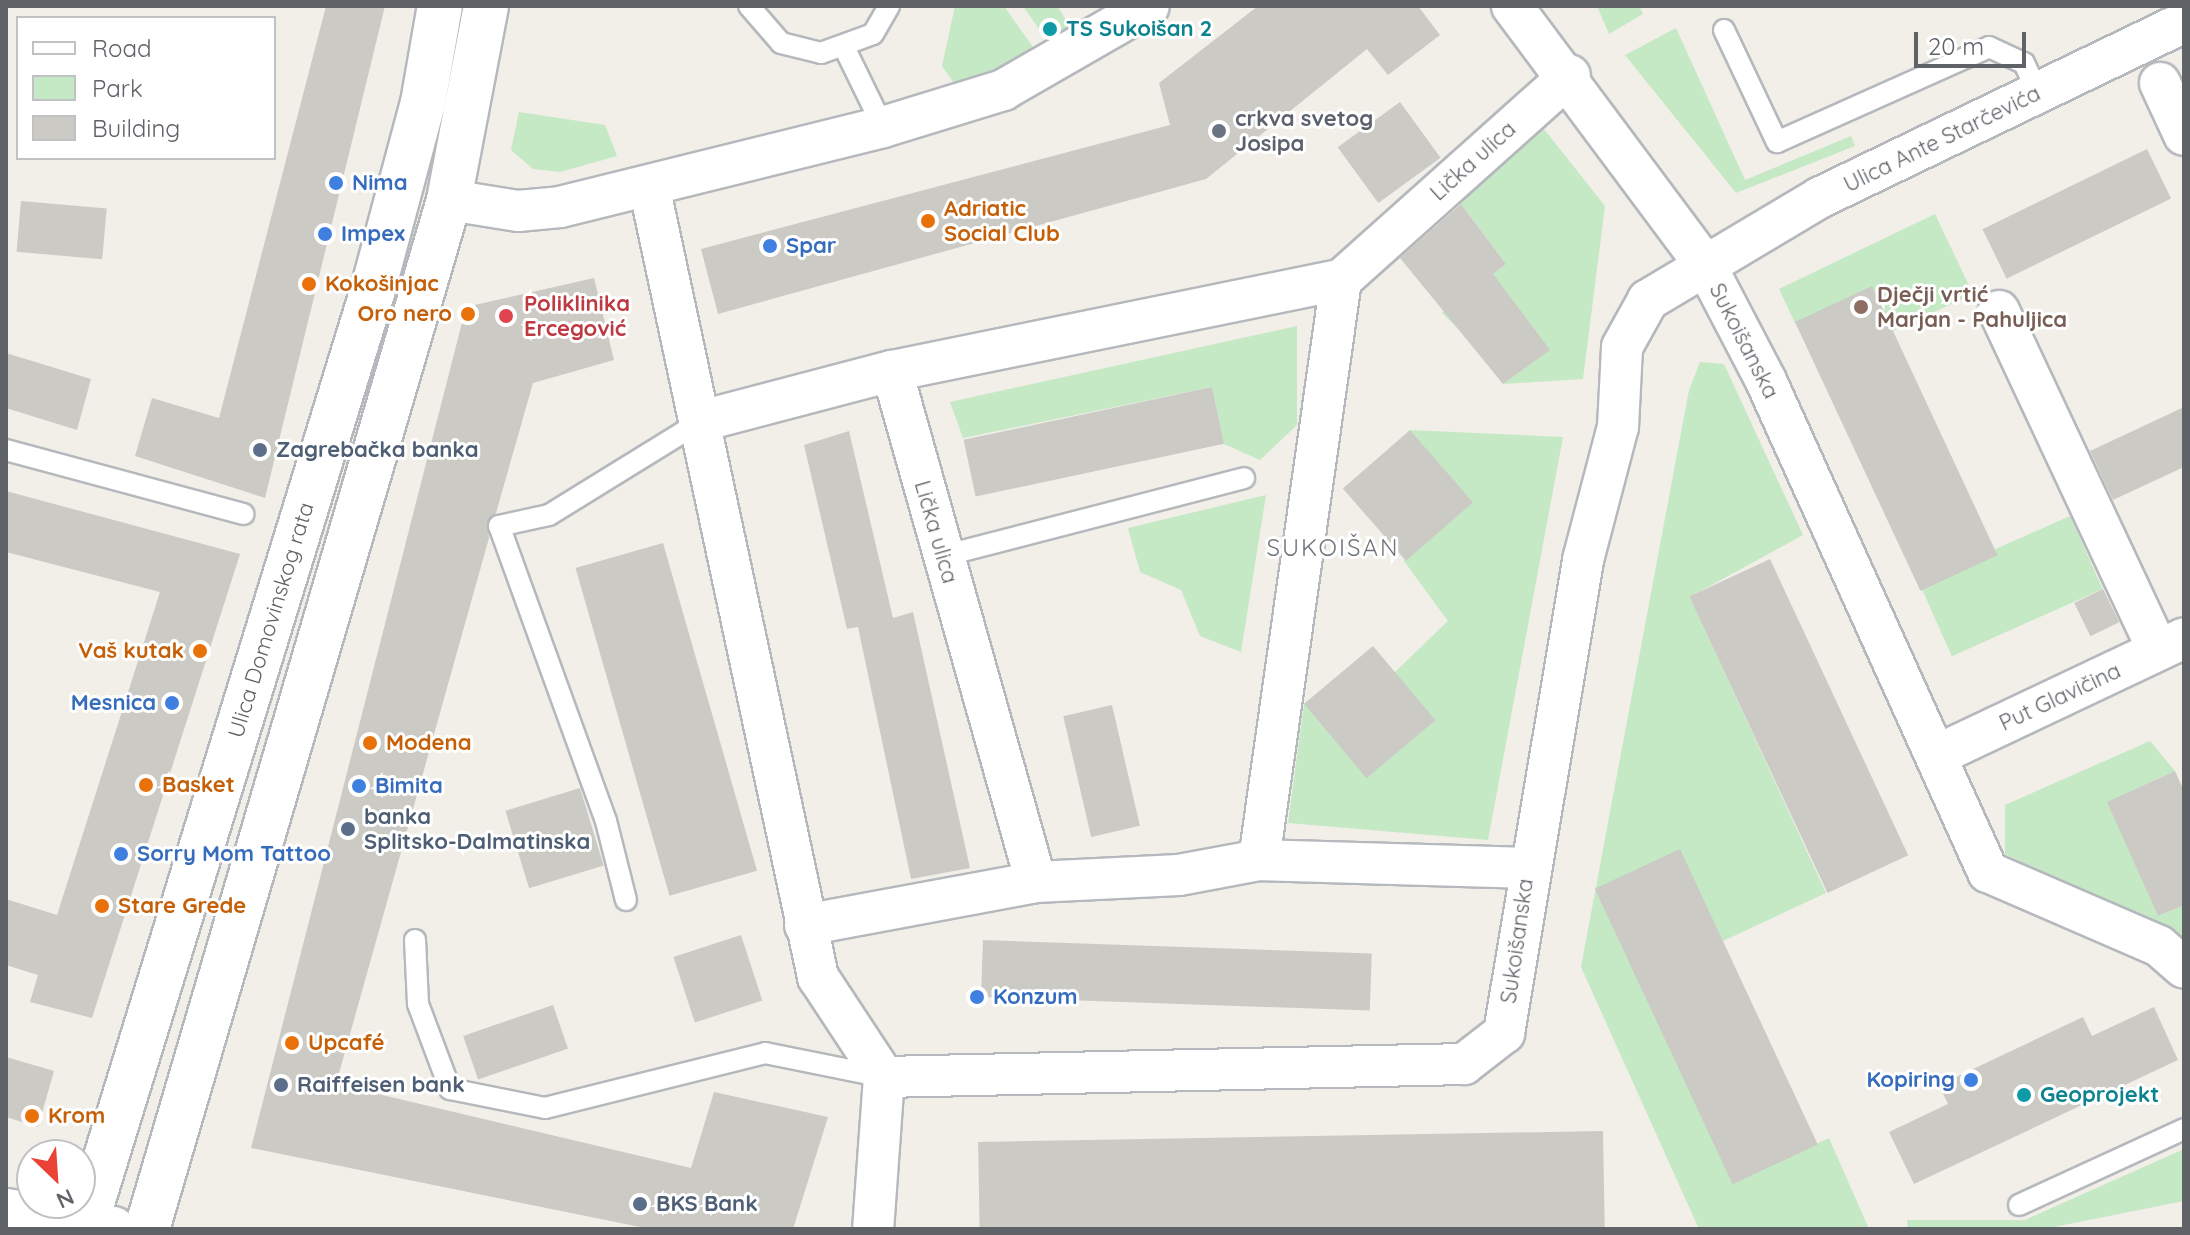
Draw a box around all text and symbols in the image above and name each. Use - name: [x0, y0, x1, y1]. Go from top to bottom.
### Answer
- legend: [16, 16, 276, 160]
- place label: TS Sukoišan 2: [1066, 16, 1212, 42]
- scale bar: [1918, 16, 2030, 66]
- marker: TS Sukoišan 2: [1041, 20, 1059, 38]
- text: 20 m: [1928, 31, 1984, 61]
- text: Road: [92, 33, 152, 63]
- text: Park: [92, 73, 143, 103]
- street label: Ulica Ante Starčevića: [1839, 80, 2045, 198]
- place label: crkva svetog Josipa: [1235, 105, 1373, 156]
- text: Building: [92, 113, 180, 143]
- street label: Lička ulica: [1425, 116, 1521, 206]
- marker: crkva svetog Josipa: [1210, 122, 1228, 140]
- place label: Nima: [352, 170, 407, 196]
- marker: Nima: [327, 174, 345, 192]
- place label: Adriatic Social Club: [944, 195, 1060, 246]
- marker: Adriatic Social Club: [919, 212, 937, 230]
- place label: Impex: [341, 221, 405, 247]
- marker: Impex: [316, 225, 334, 243]
- place label: Spar: [786, 233, 836, 259]
- marker: Spar: [761, 237, 779, 255]
- place label: Kokošinjac: [325, 271, 439, 297]
- marker: Kokošinjac: [300, 275, 318, 293]
- street label: Sukoišanska: [1704, 279, 1784, 403]
- place label: Dječji vrtić Marjan - Pahuljica: [1877, 281, 2067, 332]
- place label: Poliklinika Ercegović: [524, 290, 630, 342]
- marker: Dječji vrtić Marjan - Pahuljica: [1852, 298, 1870, 316]
- place label: Oro nero: [357, 301, 452, 327]
- marker: Oro nero: [459, 305, 477, 323]
- marker: Poliklinika Ercegović: [495, 305, 517, 327]
- place label: Zagrebačka banka: [276, 437, 479, 463]
- marker: Zagrebačka banka: [251, 441, 269, 459]
- street label: Lička ulica: [909, 477, 963, 587]
- street label: Ulica Domovinskog rata: [223, 499, 319, 741]
- district label: SUKOIŠAN: [1267, 534, 1399, 562]
- place label: Vaš kutak: [78, 638, 184, 664]
- marker: Vaš kutak: [191, 642, 209, 660]
- street label: Put Glavičina: [1995, 657, 2125, 737]
- place label: Mesnica: [71, 690, 156, 716]
- marker: Mesnica: [163, 694, 181, 712]
- place label: Modena: [386, 730, 471, 756]
- marker: Modena: [361, 734, 379, 752]
- place label: Basket: [162, 772, 235, 798]
- place label: Bimita: [375, 773, 443, 799]
- marker: Basket: [137, 776, 155, 794]
- marker: Bimita: [350, 777, 368, 795]
- place label: banka Splitsko-Dalmatinska: [364, 803, 590, 854]
- marker: banka Splitsko-Dalmatinska: [339, 820, 357, 838]
- place label: Sorry Mom Tattoo: [137, 841, 331, 867]
- marker: Sorry Mom Tattoo: [112, 845, 130, 863]
- street label: Sukoišanska: [1495, 877, 1539, 1005]
- place label: Stare Grede: [118, 893, 246, 919]
- marker: Stare Grede: [93, 897, 111, 915]
- place label: Konzum: [993, 984, 1078, 1010]
- marker: Konzum: [968, 988, 986, 1006]
- place label: Upcafé: [308, 1030, 385, 1056]
- marker: Upcafé: [283, 1034, 301, 1052]
- place label: Kopiring: [1866, 1067, 1955, 1093]
- marker: Kopiring: [1962, 1071, 1980, 1089]
- place label: Raiffeisen bank: [297, 1072, 465, 1098]
- marker: Raiffeisen bank: [272, 1076, 290, 1094]
- place label: Geoprojekt: [2040, 1082, 2159, 1108]
- marker: Geoprojekt: [2015, 1086, 2033, 1104]
- place label: Krom: [48, 1103, 105, 1129]
- marker: Krom: [23, 1107, 41, 1125]
- north arrow: [16, 1139, 96, 1219]
- text: N: [52, 1183, 79, 1215]
- place label: BKS Bank: [656, 1191, 758, 1217]
- marker: BKS Bank: [631, 1195, 649, 1213]

